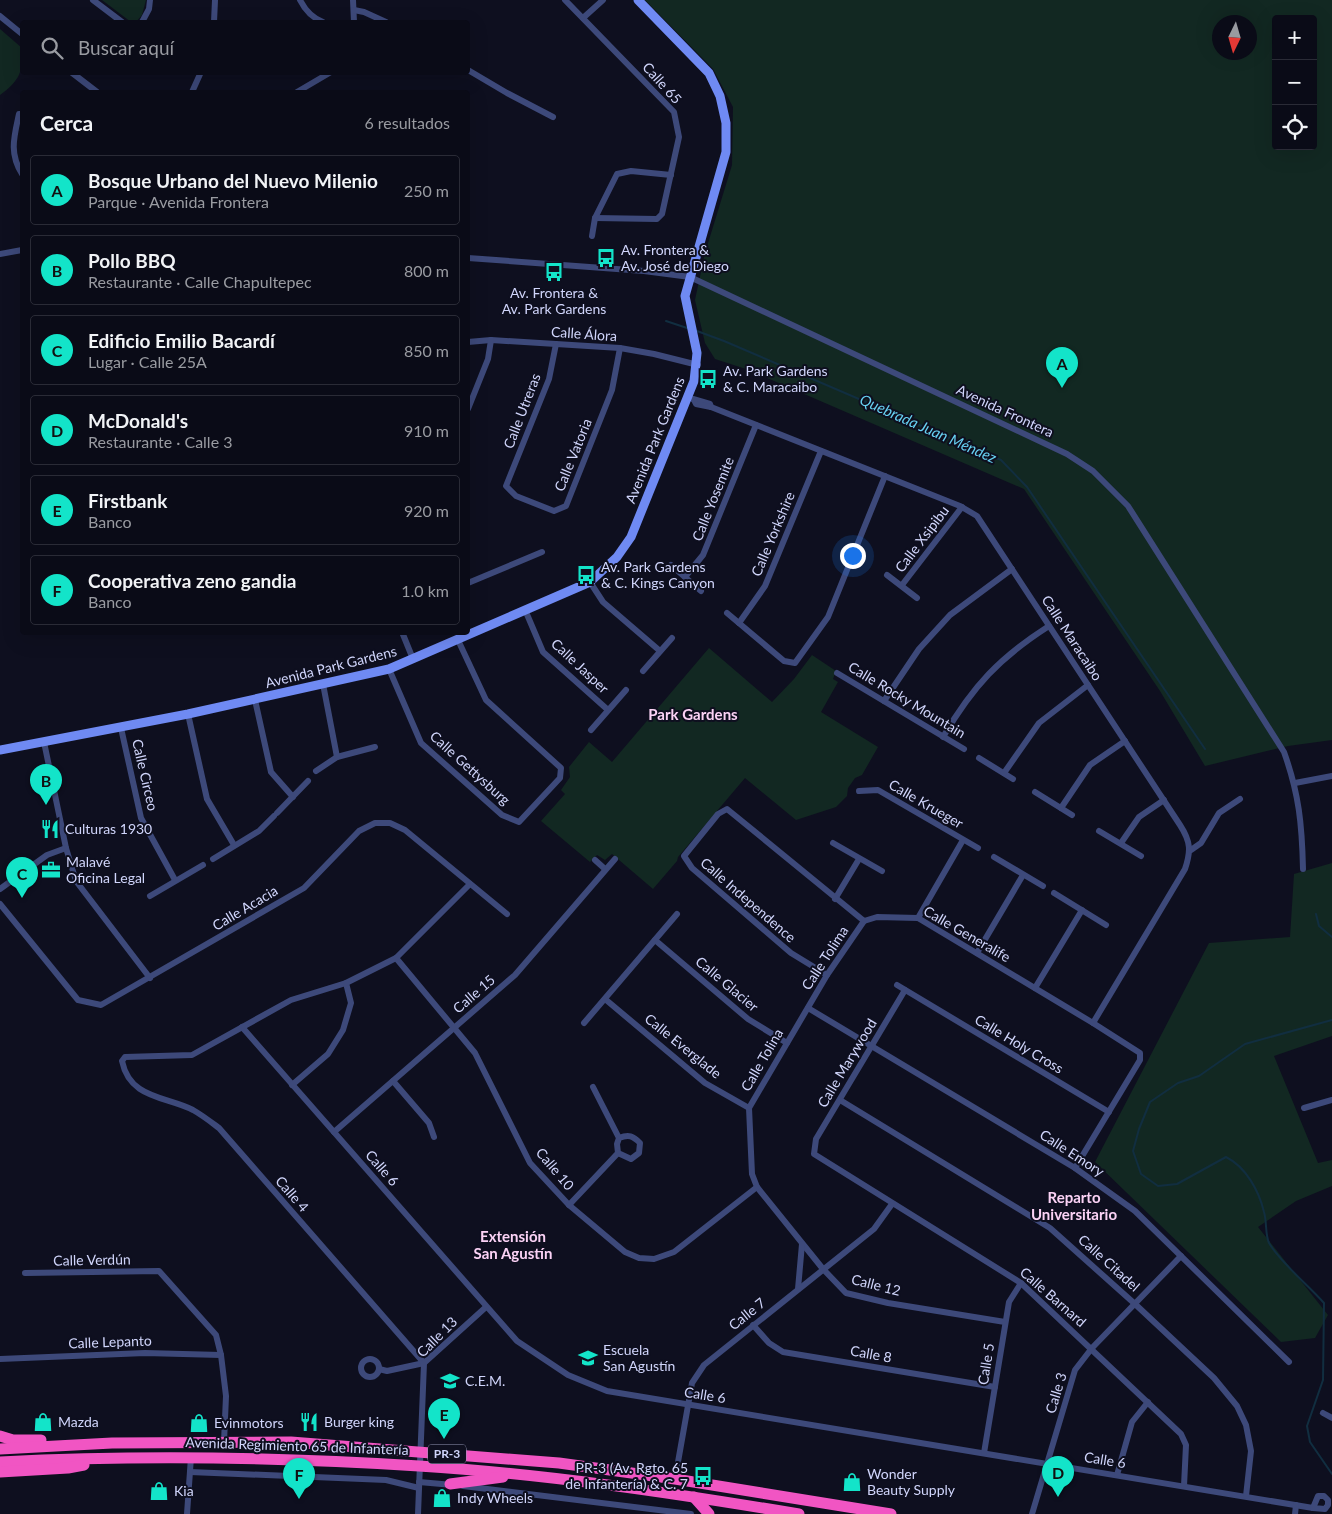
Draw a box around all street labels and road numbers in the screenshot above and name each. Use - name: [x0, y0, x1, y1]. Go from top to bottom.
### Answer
- street label: Calle 65: [639, 58, 685, 107]
- street label: Calle Álora: [550, 323, 618, 344]
- street label: Calle Utreras: [499, 371, 544, 451]
- street label: Avenida Park Gardens: [621, 374, 688, 506]
- street label: Avenida Frontera: [954, 381, 1056, 440]
- street label: Calle Vatoria: [550, 416, 595, 494]
- street label: Calle Yosemite: [688, 454, 737, 543]
- street label: Calle Yorkshire: [747, 489, 798, 579]
- street label: Calle Xsipibu: [891, 502, 952, 575]
- street label: Calle Maracaibo: [1039, 592, 1106, 684]
- street label: Calle Jasper: [548, 635, 613, 697]
- street label: Avenida Park Gardens: [263, 642, 398, 691]
- street label: Calle Rocky Mountain: [846, 658, 969, 741]
- street label: Calle Gettysburg: [427, 727, 514, 808]
- street label: Calle Circeo: [129, 737, 162, 813]
- street label: Calle Krueger: [886, 775, 966, 832]
- street label: Calle Independence: [697, 854, 799, 946]
- street label: Calle Acacia: [209, 881, 281, 934]
- street label: Calle Generalife: [921, 902, 1014, 965]
- street label: Calle Tolima: [798, 922, 852, 993]
- street label: Calle Glacier: [692, 952, 762, 1015]
- street label: Calle 15: [449, 971, 498, 1016]
- street label: Calle Everglade: [642, 1009, 725, 1082]
- street label: Calle Holy Cross: [972, 1010, 1067, 1077]
- street label: Calle Marywood: [813, 1015, 880, 1110]
- street label: Calle Tolina: [737, 1025, 786, 1094]
- street label: Calle Emory: [1037, 1125, 1108, 1180]
- street label: Calle 10: [533, 1144, 578, 1193]
- street label: Calle 6: [362, 1146, 403, 1189]
- street label: Calle 4: [272, 1172, 313, 1215]
- street label: Calle Citadel: [1075, 1231, 1144, 1295]
- street label: Calle Verdún: [53, 1250, 131, 1269]
- street label: Calle Barnard: [1017, 1263, 1090, 1330]
- street label: Calle 12: [850, 1270, 903, 1299]
- street label: Calle 7: [725, 1294, 768, 1333]
- street label: Calle 13: [413, 1313, 460, 1360]
- street label: Calle Lepanto: [68, 1332, 152, 1351]
- street label: Calle 8: [849, 1341, 893, 1366]
- street label: Calle 5: [974, 1342, 997, 1386]
- street label: Calle 3: [1041, 1370, 1070, 1415]
- street label: Calle 6: [683, 1383, 727, 1406]
- street label: Avenida Regimiento 65 de Infantería: [185, 1433, 409, 1458]
- road number: PR-3: [428, 1445, 466, 1464]
- street label: Calle 6: [1083, 1448, 1127, 1471]

